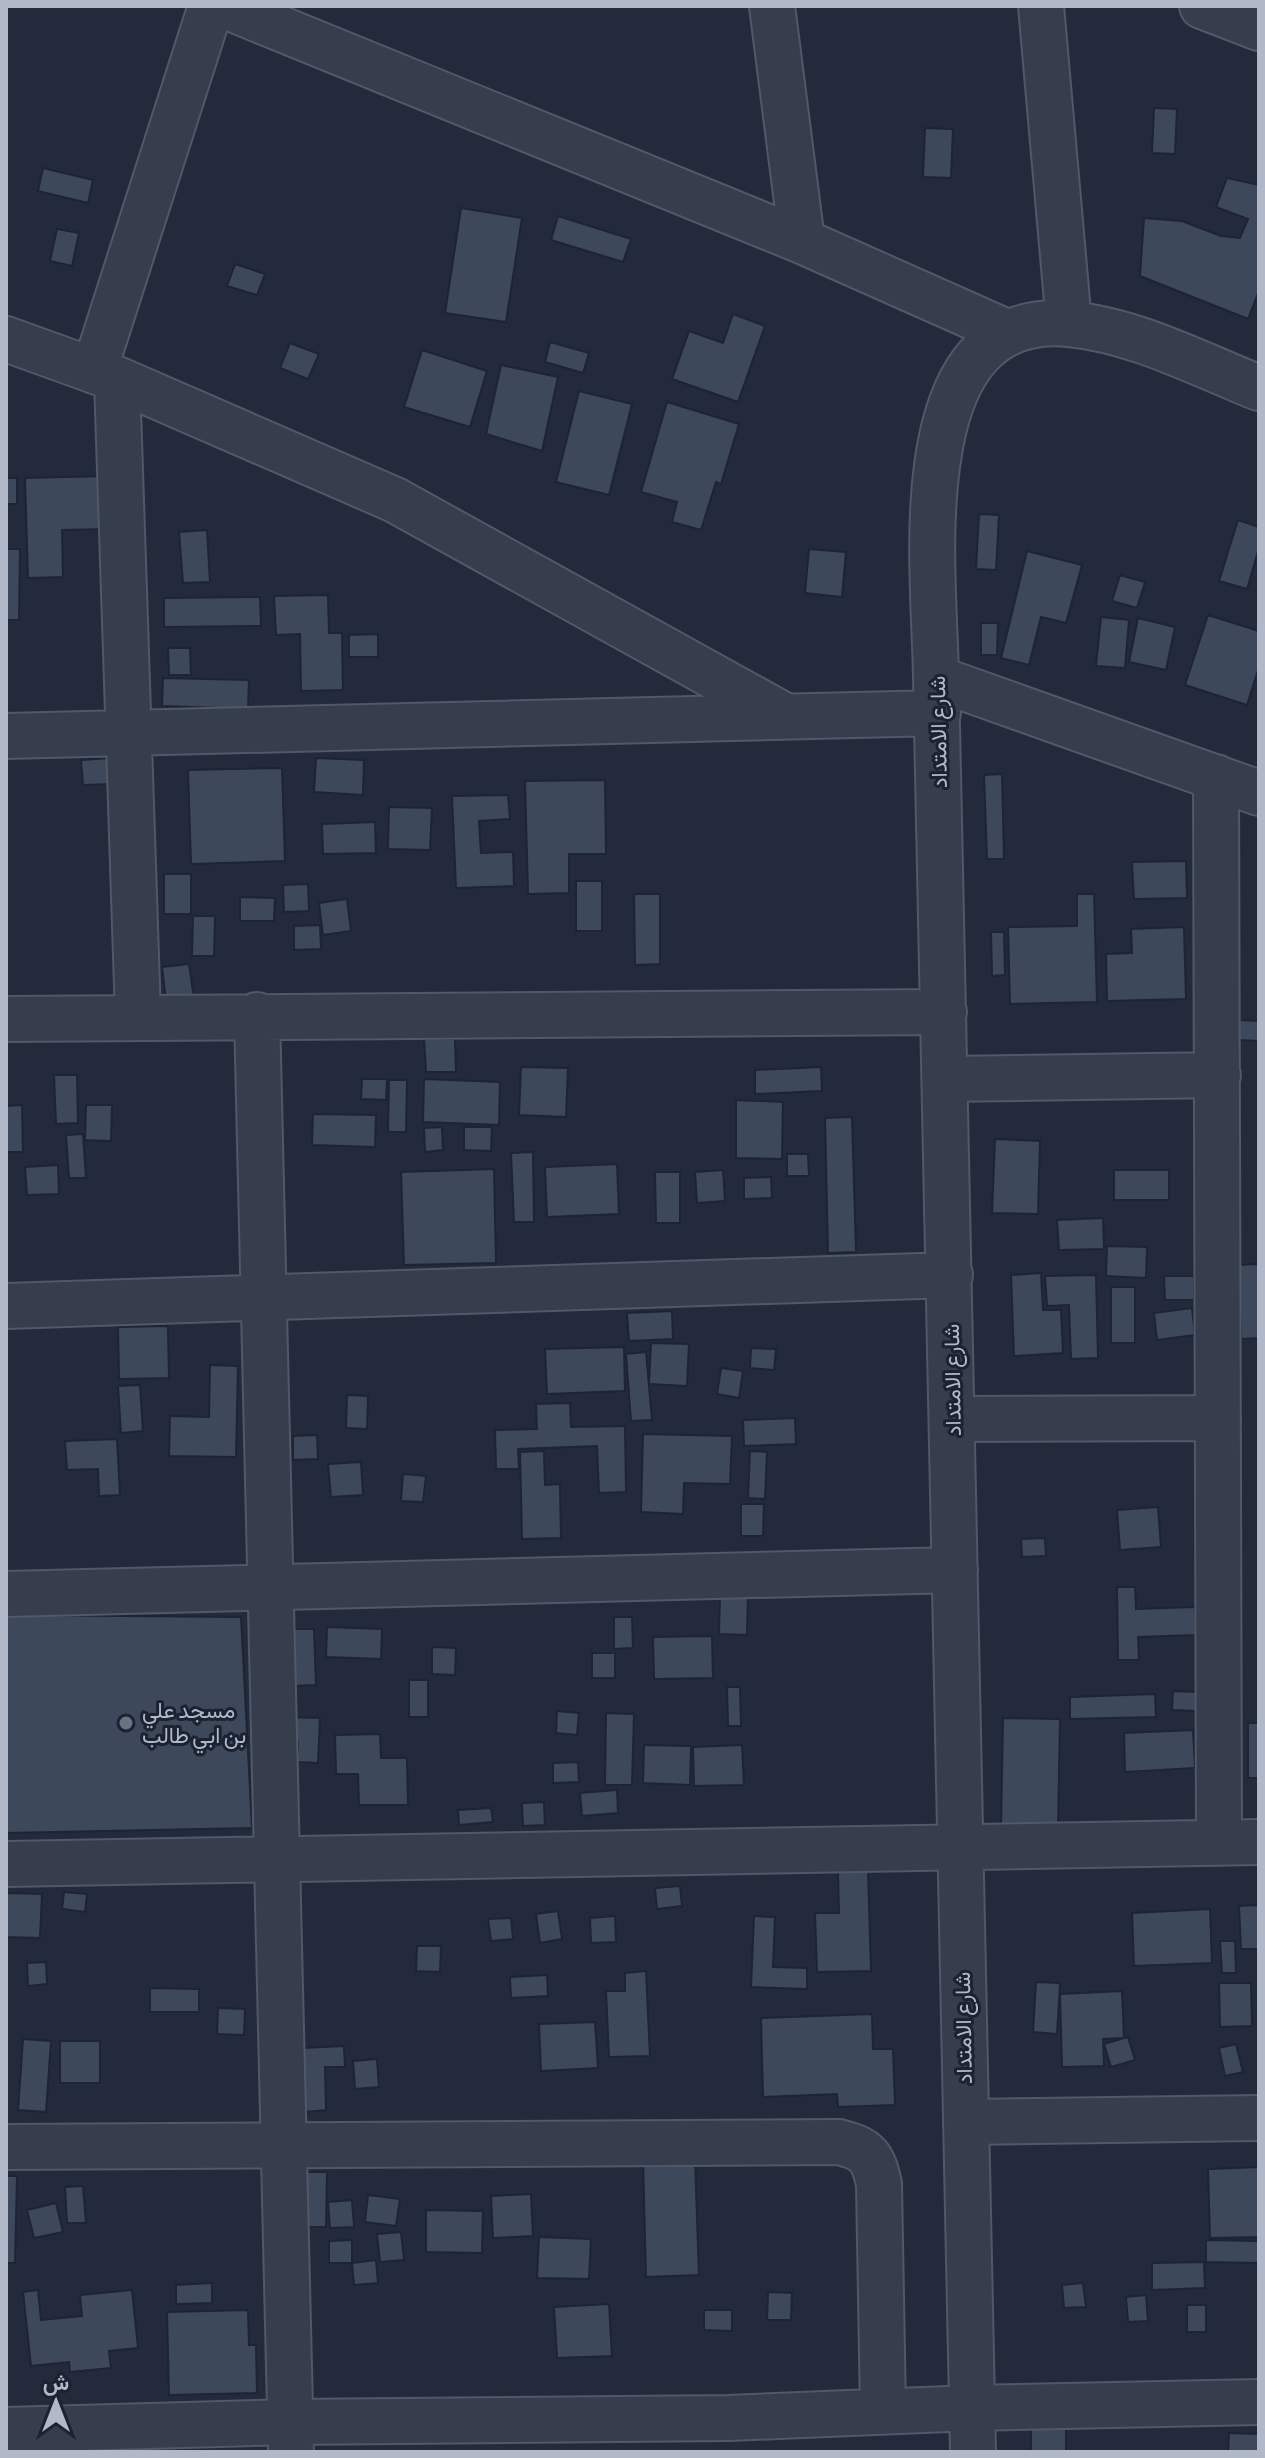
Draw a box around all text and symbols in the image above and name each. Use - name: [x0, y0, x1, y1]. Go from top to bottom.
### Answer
- street label: شارع الامتداد: [925, 676, 954, 788]
- street label: شارع الامتداد: [939, 1324, 968, 1436]
- place label: مسجد علي بن ابي طالب: [142, 1698, 246, 1754]
- marker: مسجد علي بن ابي طالب: [117, 1714, 135, 1732]
- street label: شارع الامتداد: [950, 1972, 979, 2084]
- north arrow: [16, 2362, 96, 2442]
- text: ش: [43, 2370, 69, 2397]

